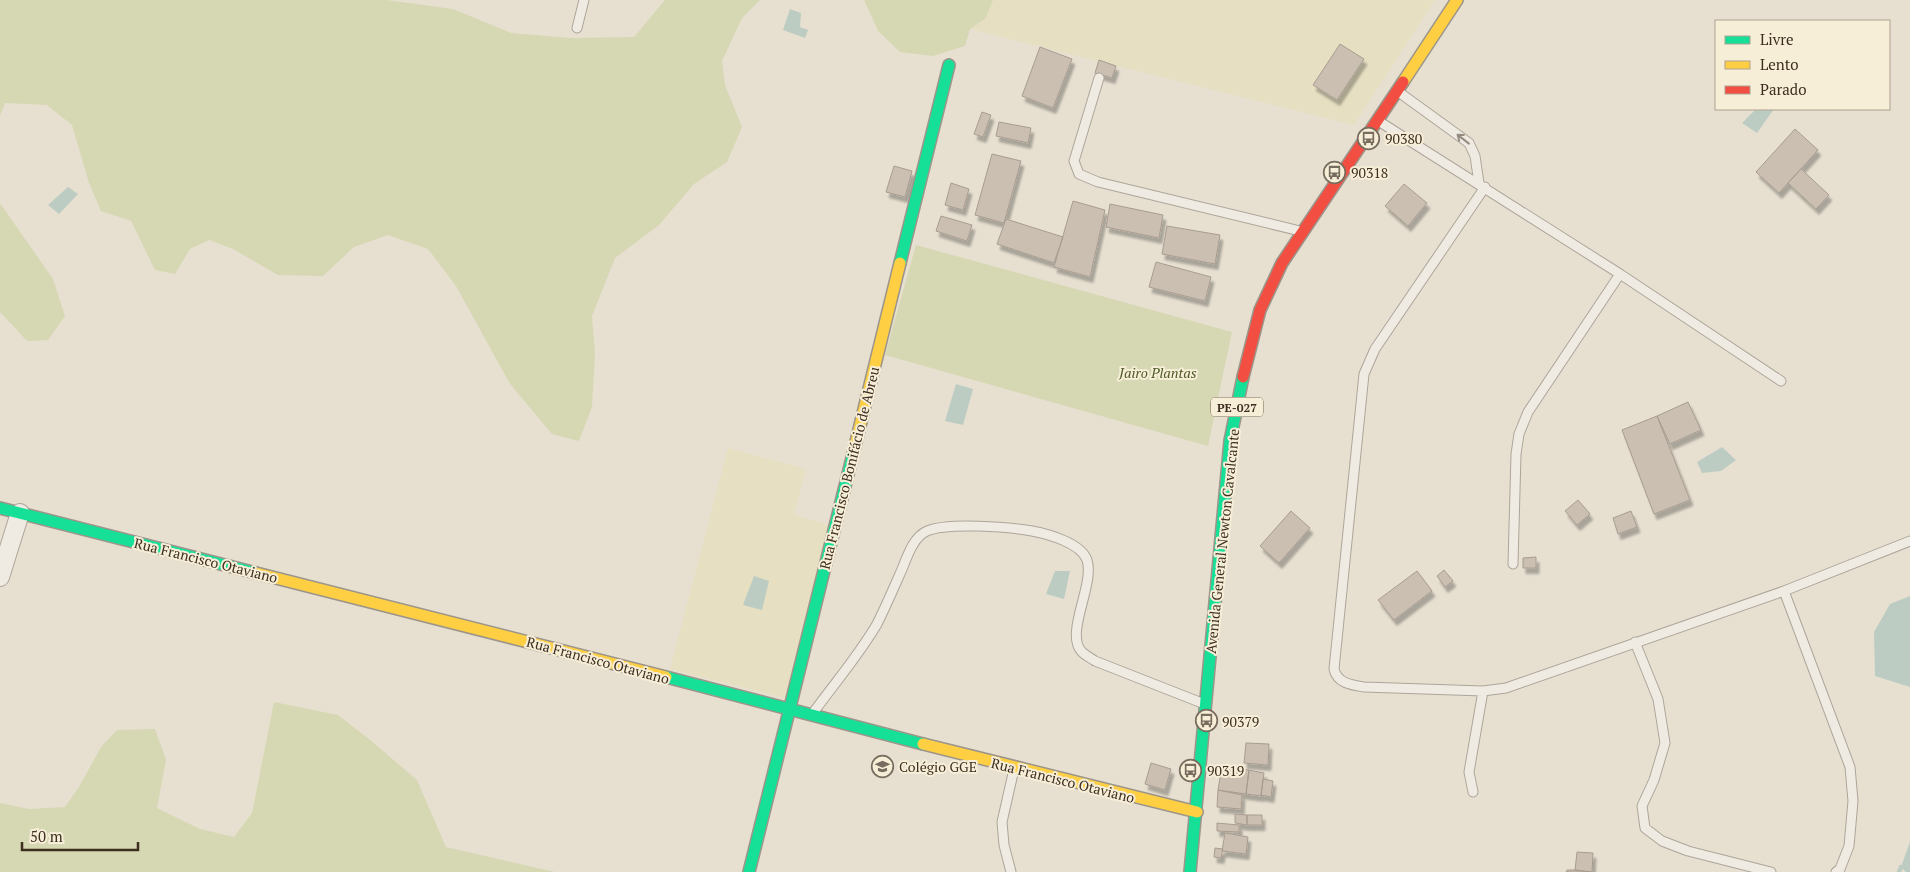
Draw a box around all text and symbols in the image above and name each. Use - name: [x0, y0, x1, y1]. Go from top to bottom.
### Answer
- legend: [1715, 20, 1890, 110]
- text: Livre: [1760, 29, 1794, 49]
- text: Lento: [1760, 54, 1799, 74]
- text: Parado: [1760, 79, 1806, 99]
- bus stop icon: 90380: [1357, 126, 1381, 150]
- place label: 90380: [1385, 129, 1422, 148]
- one-way arrow: [1457, 134, 1470, 145]
- bus stop icon: 90318: [1323, 160, 1347, 184]
- place label: 90318: [1351, 163, 1388, 182]
- park label: Jairo Plantas: [1118, 363, 1197, 382]
- street label: Rua Francisco Bonifácio de Abreu: [815, 365, 883, 571]
- road number: PE-027: [1211, 398, 1263, 417]
- street label: Avenida General Newton Cavalcante: [1201, 428, 1243, 654]
- street label: Rua Francisco Otaviano: [132, 533, 280, 587]
- street label: Rua Francisco Otaviano: [525, 632, 672, 688]
- bus stop icon: 90379: [1194, 709, 1218, 733]
- place label: 90379: [1222, 712, 1259, 731]
- street label: Rua Francisco Otaviano: [989, 753, 1137, 807]
- school or university icon: Colégio GGE: [871, 754, 895, 778]
- place label: Colégio GGE: [899, 757, 977, 776]
- bus stop icon: 90319: [1179, 758, 1203, 782]
- place label: 90319: [1207, 761, 1244, 780]
- scale bar: [22, 820, 139, 852]
- text: 50 m: [30, 826, 63, 846]

